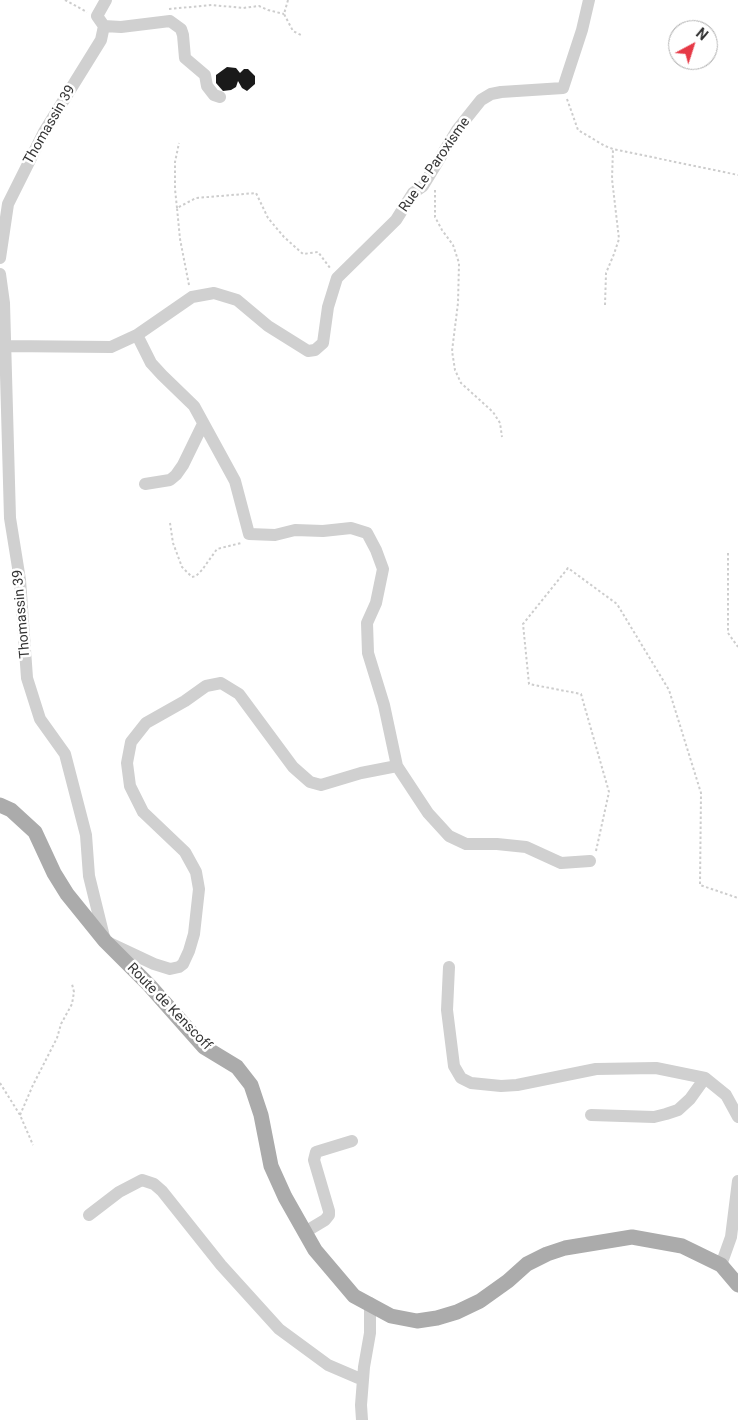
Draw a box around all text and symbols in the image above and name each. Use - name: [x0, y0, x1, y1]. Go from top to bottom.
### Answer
- north arrow: [668, 20, 718, 70]
- text: N: [693, 25, 711, 44]
- street label: Thomassin 39: [21, 82, 79, 168]
- street label: Rue Le Paroxisme: [396, 114, 474, 216]
- street label: Thomassin 39: [10, 569, 34, 659]
- street label: Route de Kenscoff: [123, 960, 215, 1054]

